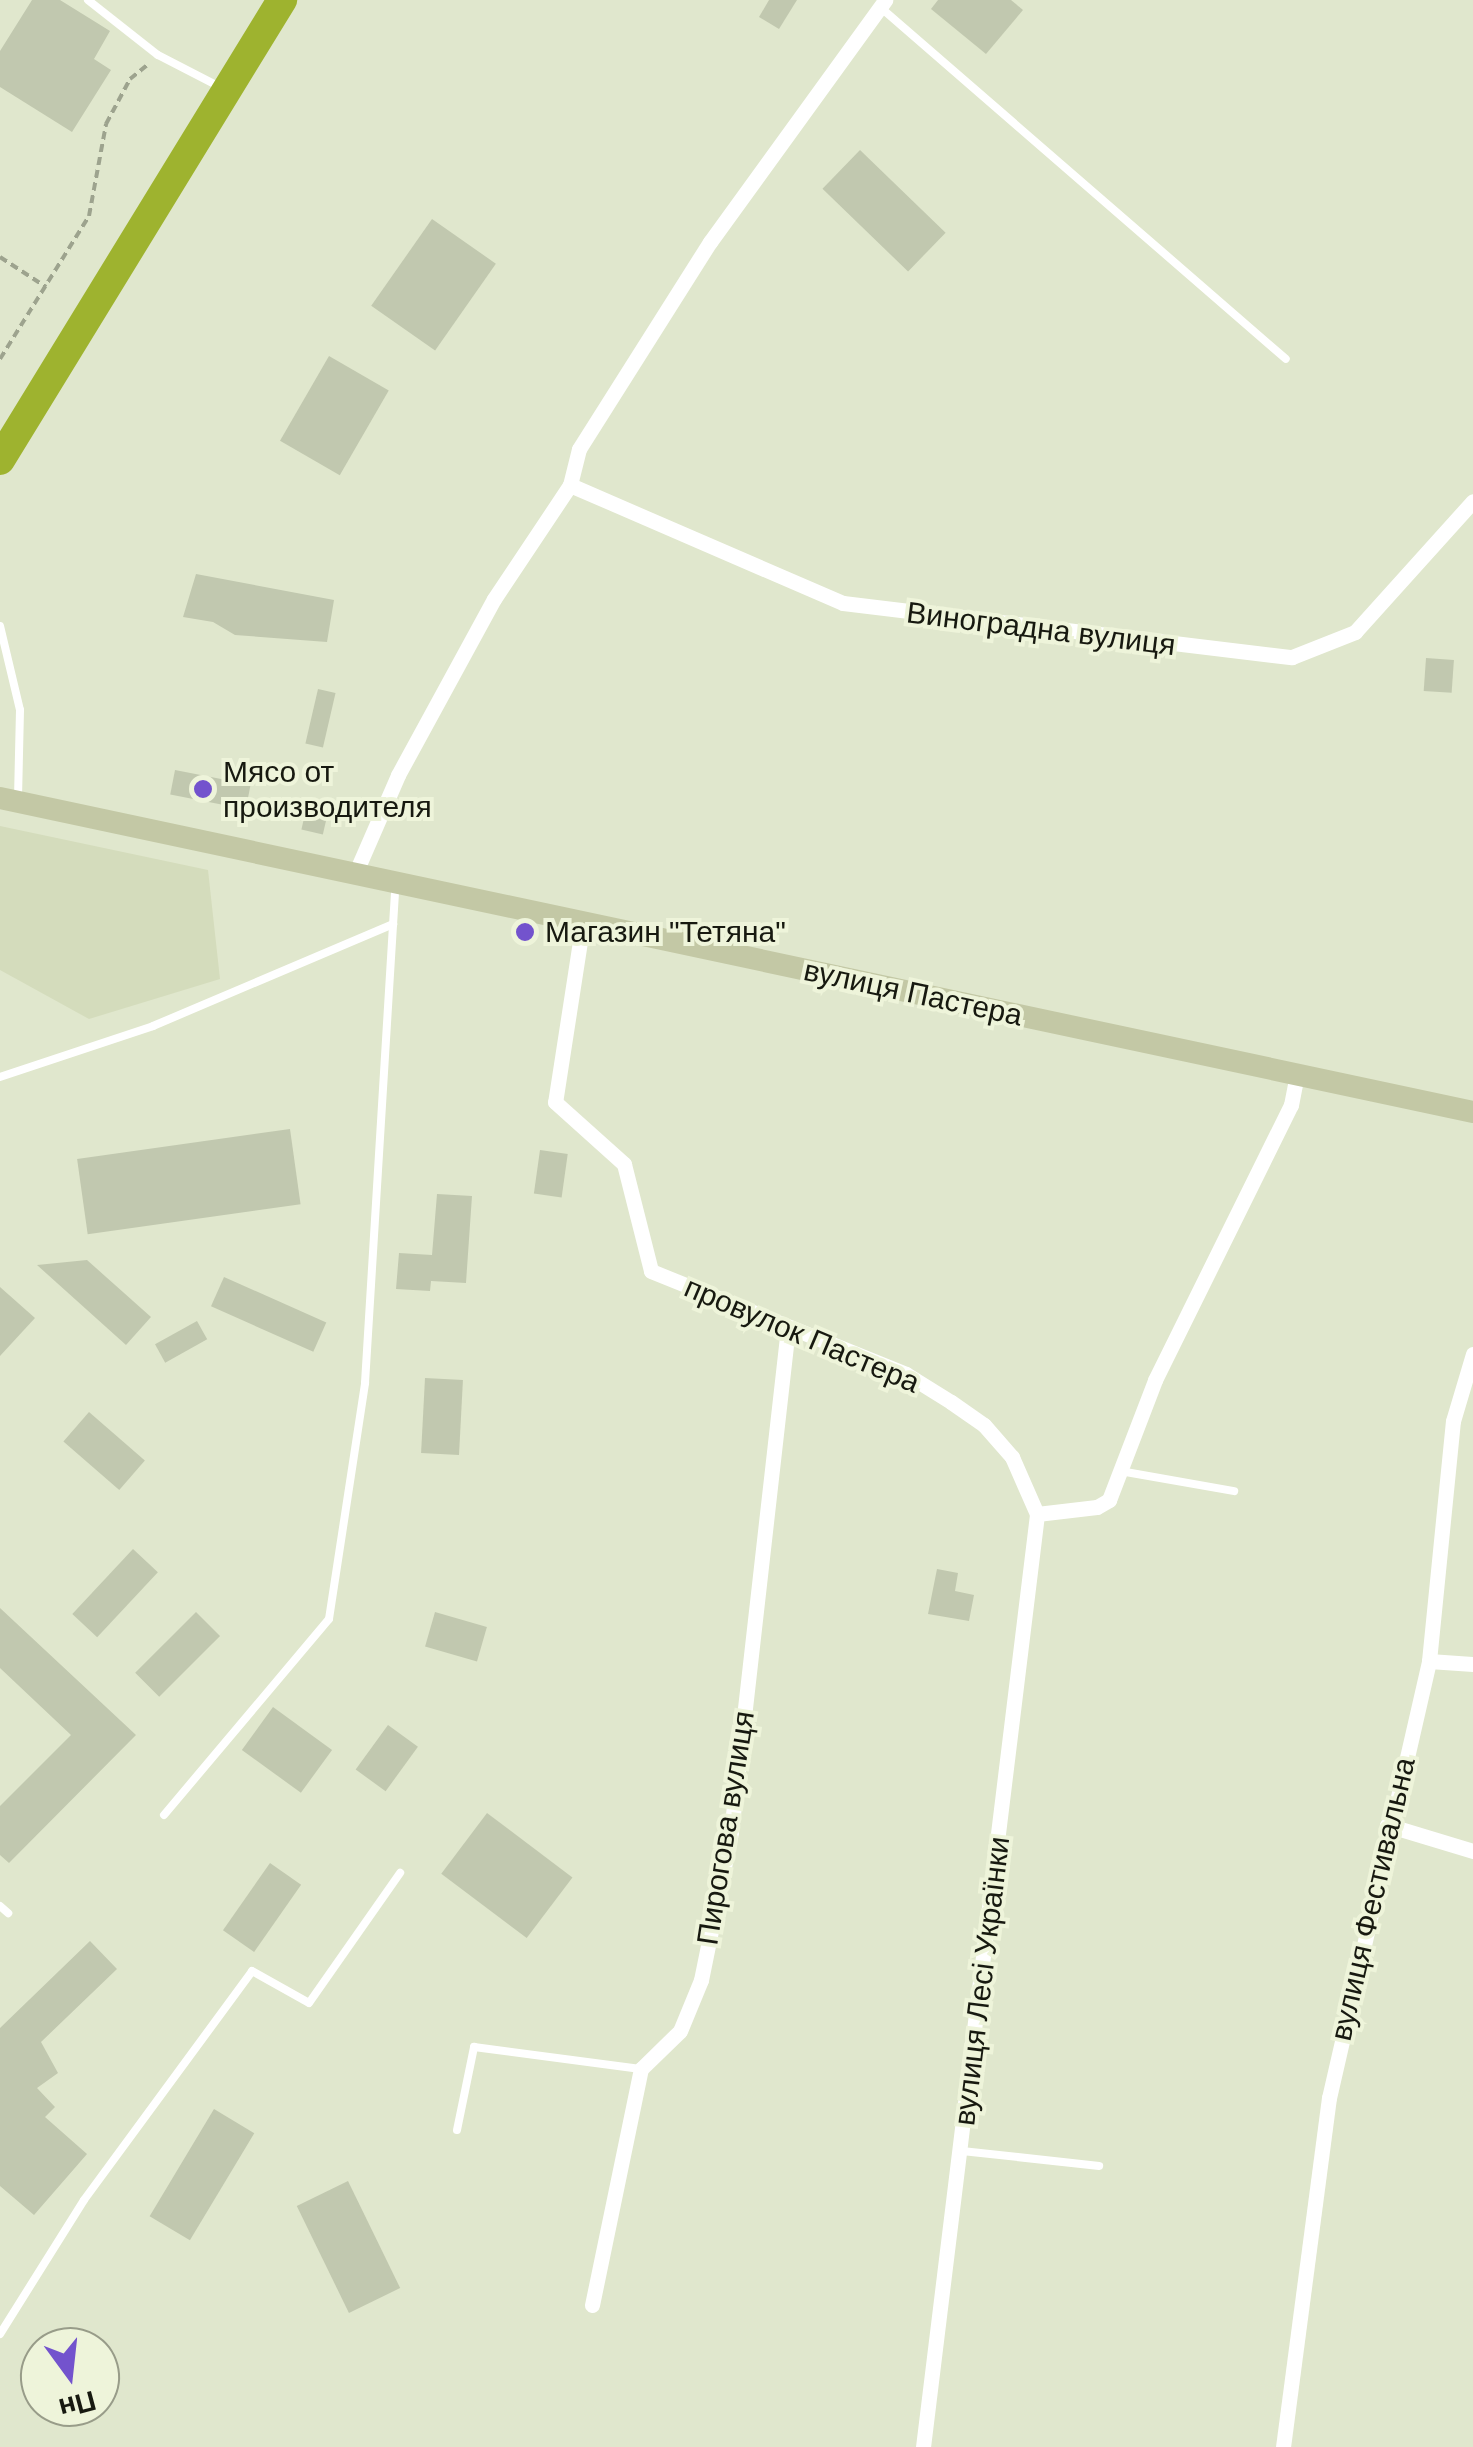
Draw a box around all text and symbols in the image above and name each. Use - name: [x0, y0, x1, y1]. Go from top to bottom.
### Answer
- street label: Виноградна вулиця: [904, 595, 1178, 663]
- place label: Мясо от производителя: [223, 754, 432, 824]
- marker: Мясо от производителя: [192, 778, 214, 800]
- place label: Магазин "Тетяна": [545, 914, 786, 950]
- marker: Магазин "Тетяна": [514, 921, 536, 943]
- street label: вулиця Пастера: [801, 952, 1025, 1034]
- street label: провулок Пастера: [679, 1269, 925, 1401]
- street label: Пирогова вулиця: [690, 1708, 762, 1948]
- street label: вулиця Фестивальна: [1323, 1754, 1423, 2044]
- street label: вулиця Лесі Українки: [946, 1834, 1018, 2128]
- north arrow: [20, 2327, 120, 2427]
- text: Пн: [55, 2385, 99, 2424]

